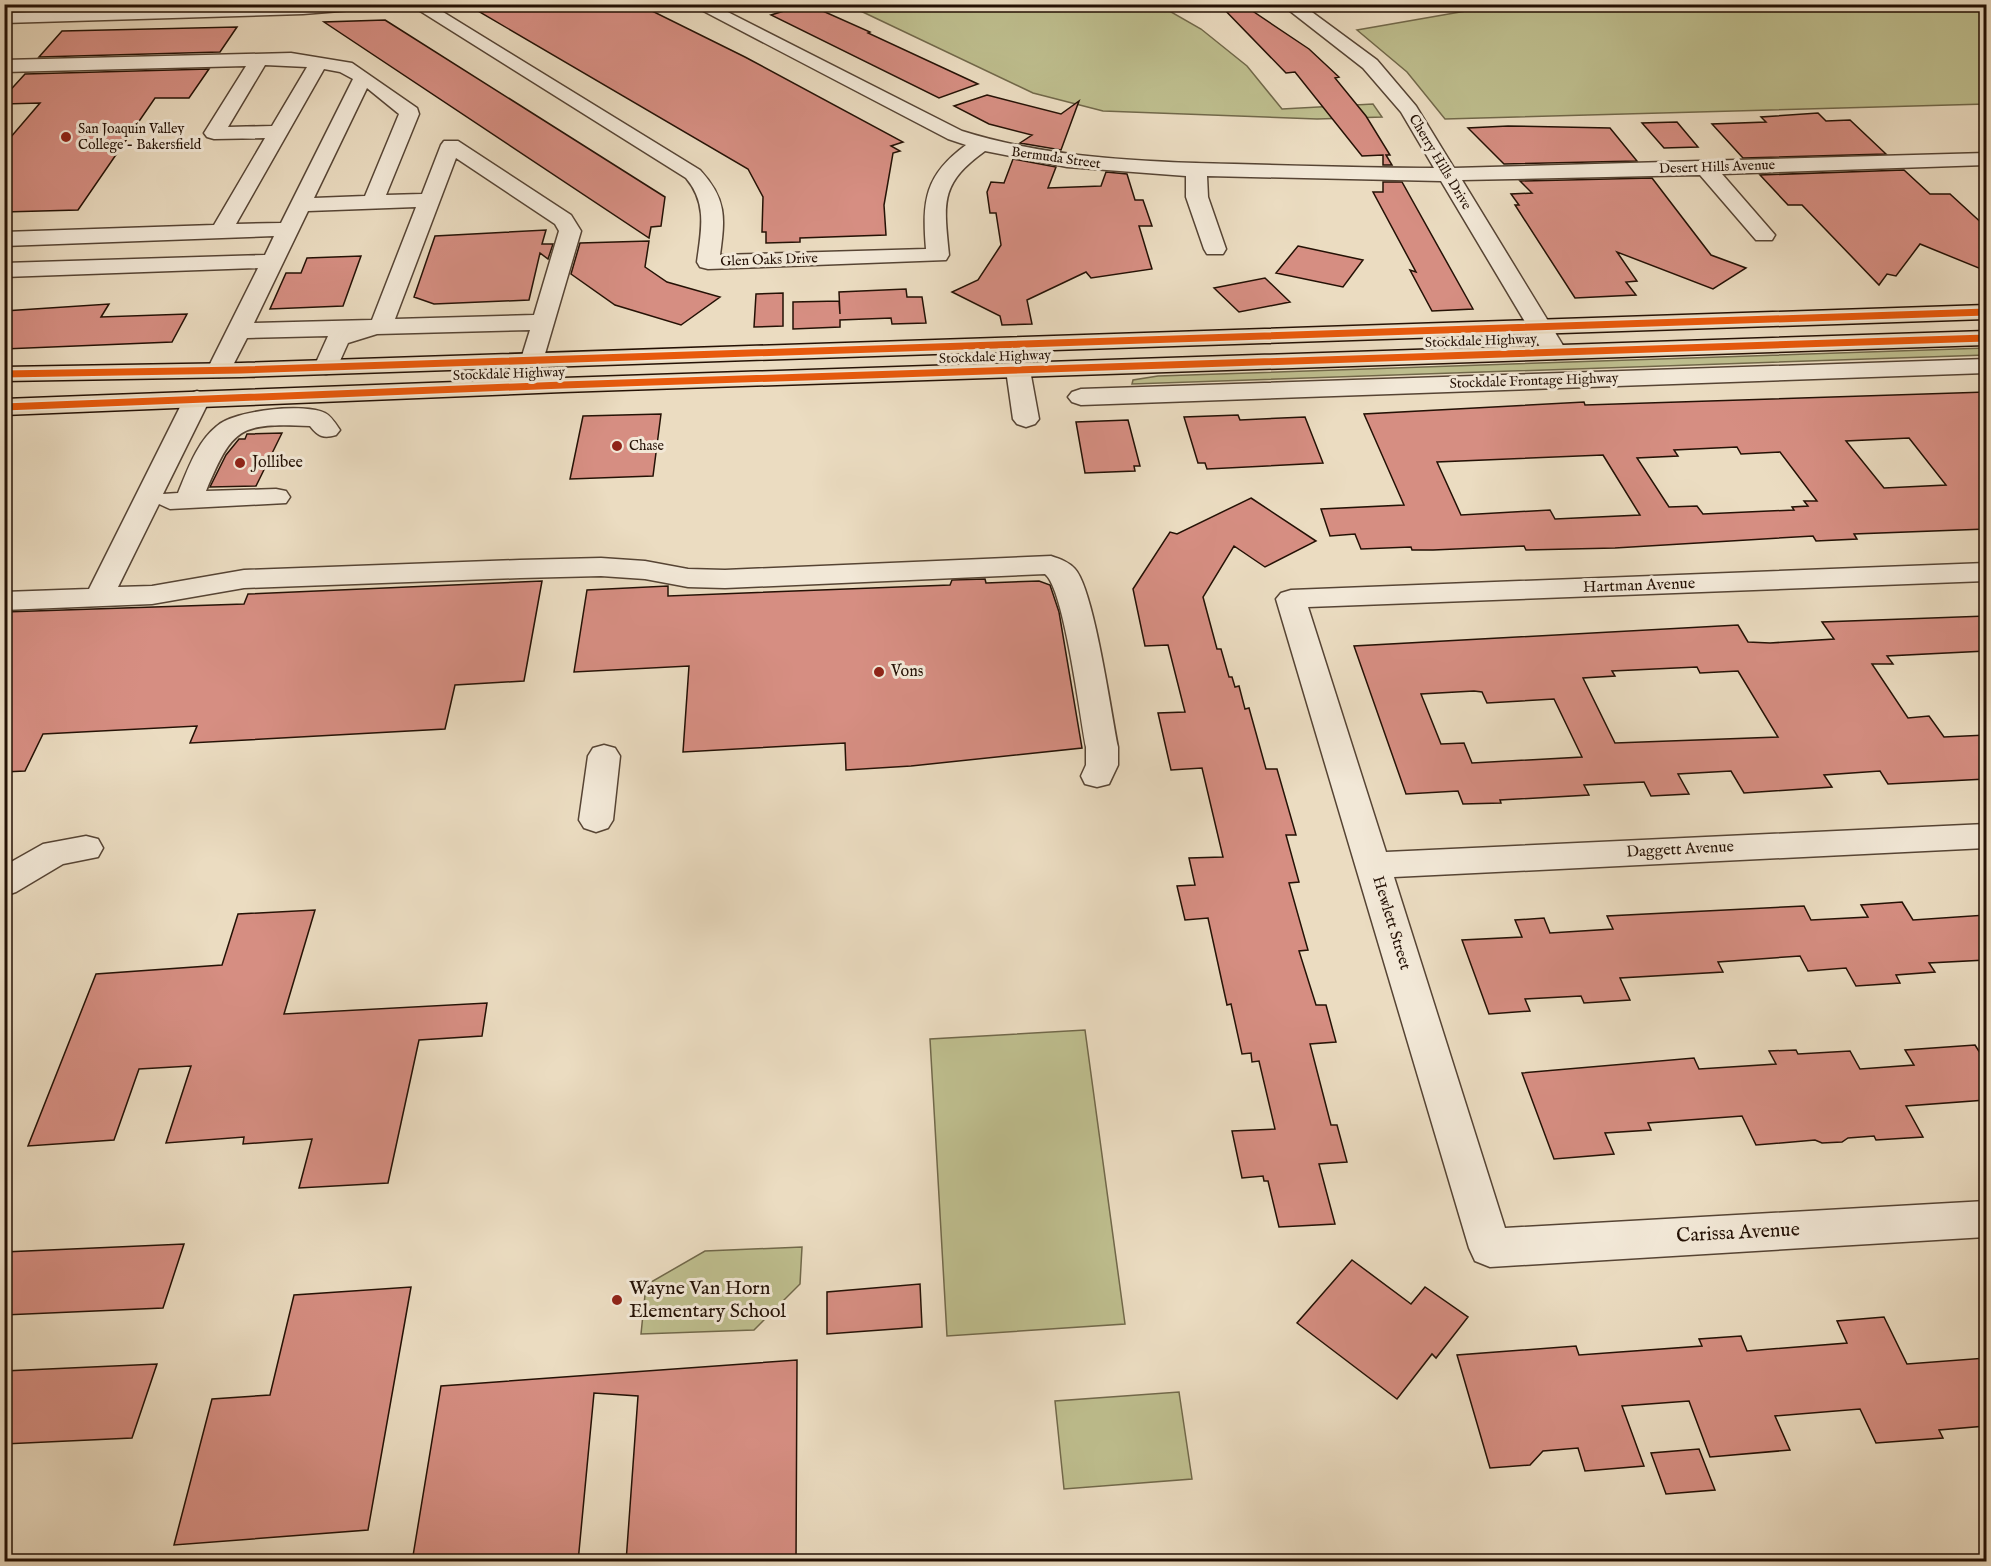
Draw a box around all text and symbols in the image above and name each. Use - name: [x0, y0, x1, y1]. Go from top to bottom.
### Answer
- street label: Cherry Hills Drive: [1404, 111, 1476, 213]
- place label: San Joaquin Valley College - Bakersfield: [78, 120, 202, 154]
- marker: San Joaquin Valley College - Bakersfield: [59, 130, 73, 144]
- street label: Bermuda Street: [1010, 143, 1102, 173]
- street label: Desert Hills Avenue: [1659, 156, 1776, 178]
- street label: Glen Oaks Drive: [720, 249, 819, 271]
- street label: Stockdale Highway: [1425, 330, 1538, 352]
- street label: Stockdale Highway: [939, 346, 1052, 368]
- street label: Stockdale Highway: [453, 363, 566, 385]
- street label: Stockdale Frontage Highway: [1449, 369, 1619, 393]
- place label: Chase: [629, 437, 664, 455]
- marker: Chase: [610, 439, 624, 453]
- place label: Jollibee: [250, 453, 303, 473]
- marker: Jollibee: [233, 456, 247, 470]
- street label: Hartman Avenue: [1583, 574, 1695, 598]
- place label: Vons: [890, 662, 924, 682]
- marker: Vons: [872, 665, 886, 679]
- street label: Daggett Avenue: [1626, 837, 1734, 863]
- street label: Hewlett Street: [1367, 874, 1415, 973]
- street label: Carissa Avenue: [1676, 1217, 1800, 1249]
- place label: Wayne Van Horn Elementary School: [629, 1276, 787, 1324]
- marker: Wayne Van Horn Elementary School: [610, 1293, 624, 1307]

